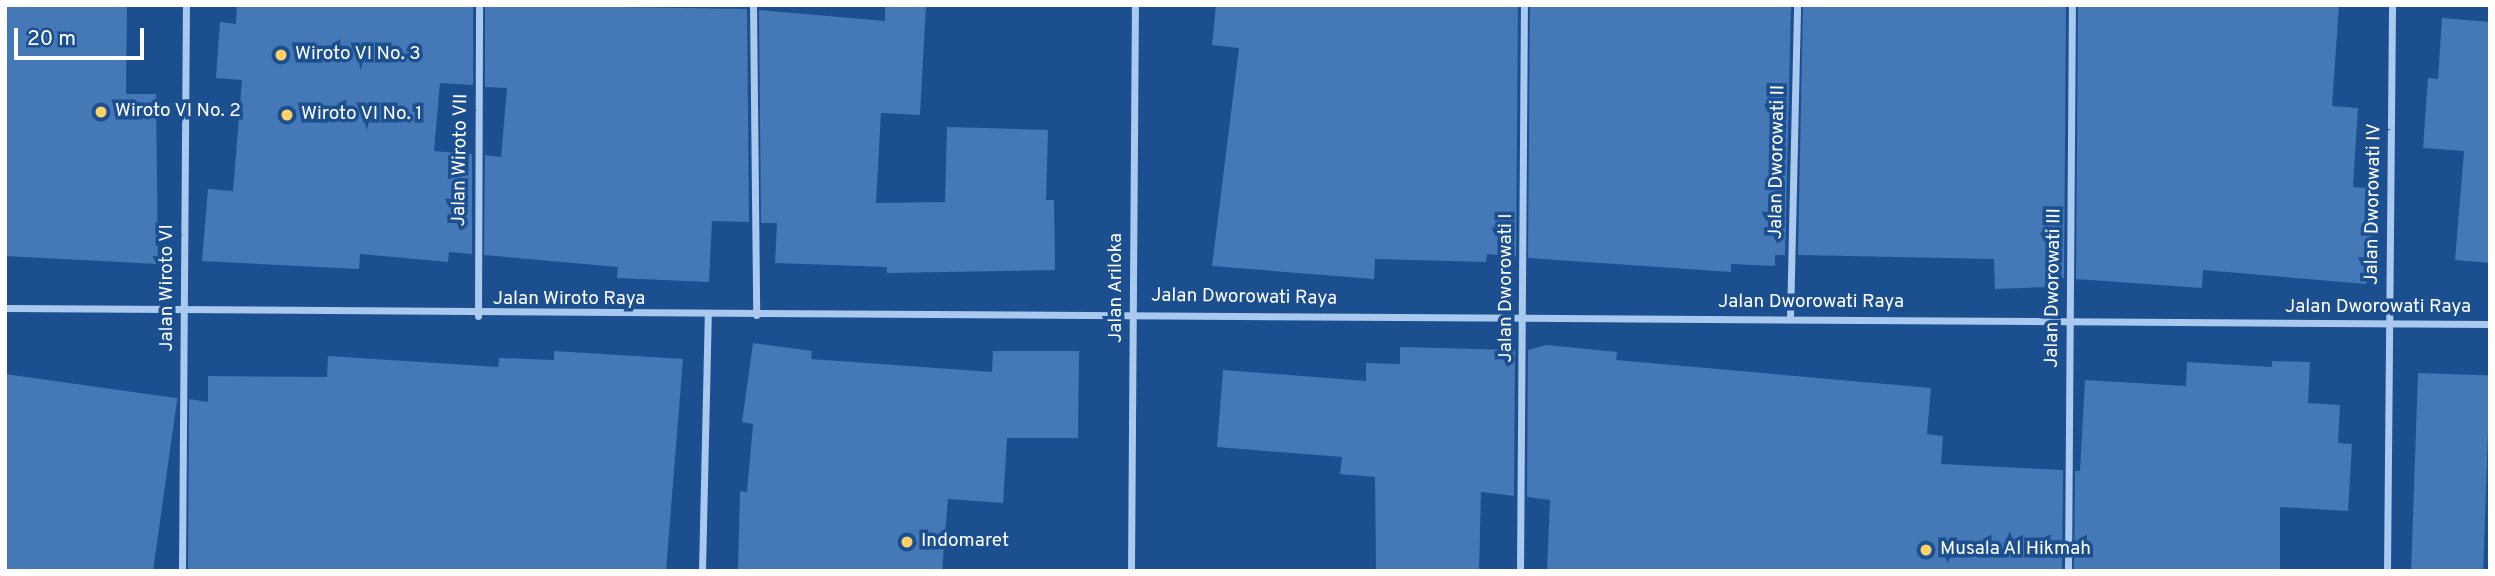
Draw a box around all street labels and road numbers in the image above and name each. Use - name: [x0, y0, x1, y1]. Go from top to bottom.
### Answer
- street label: Jalan Dworowati II: [1765, 85, 1791, 239]
- street label: Jalan Wiroto VII: [448, 93, 474, 227]
- street label: Jalan Dworowati IV: [2361, 123, 2387, 285]
- street label: Jalan Dworowati III: [2041, 208, 2067, 368]
- street label: Jalan Dworowati I: [1496, 213, 1518, 363]
- street label: Jalan Wiroto VI: [157, 224, 179, 352]
- street label: Jalan Ariloka: [1106, 233, 1128, 343]
- street label: Jalan Dworowati Raya: [1151, 285, 1337, 311]
- street label: Jalan Wiroto Raya: [493, 289, 645, 311]
- street label: Jalan Dworowati Raya: [1718, 292, 1904, 314]
- street label: Jalan Dworowati Raya: [2285, 297, 2471, 319]

